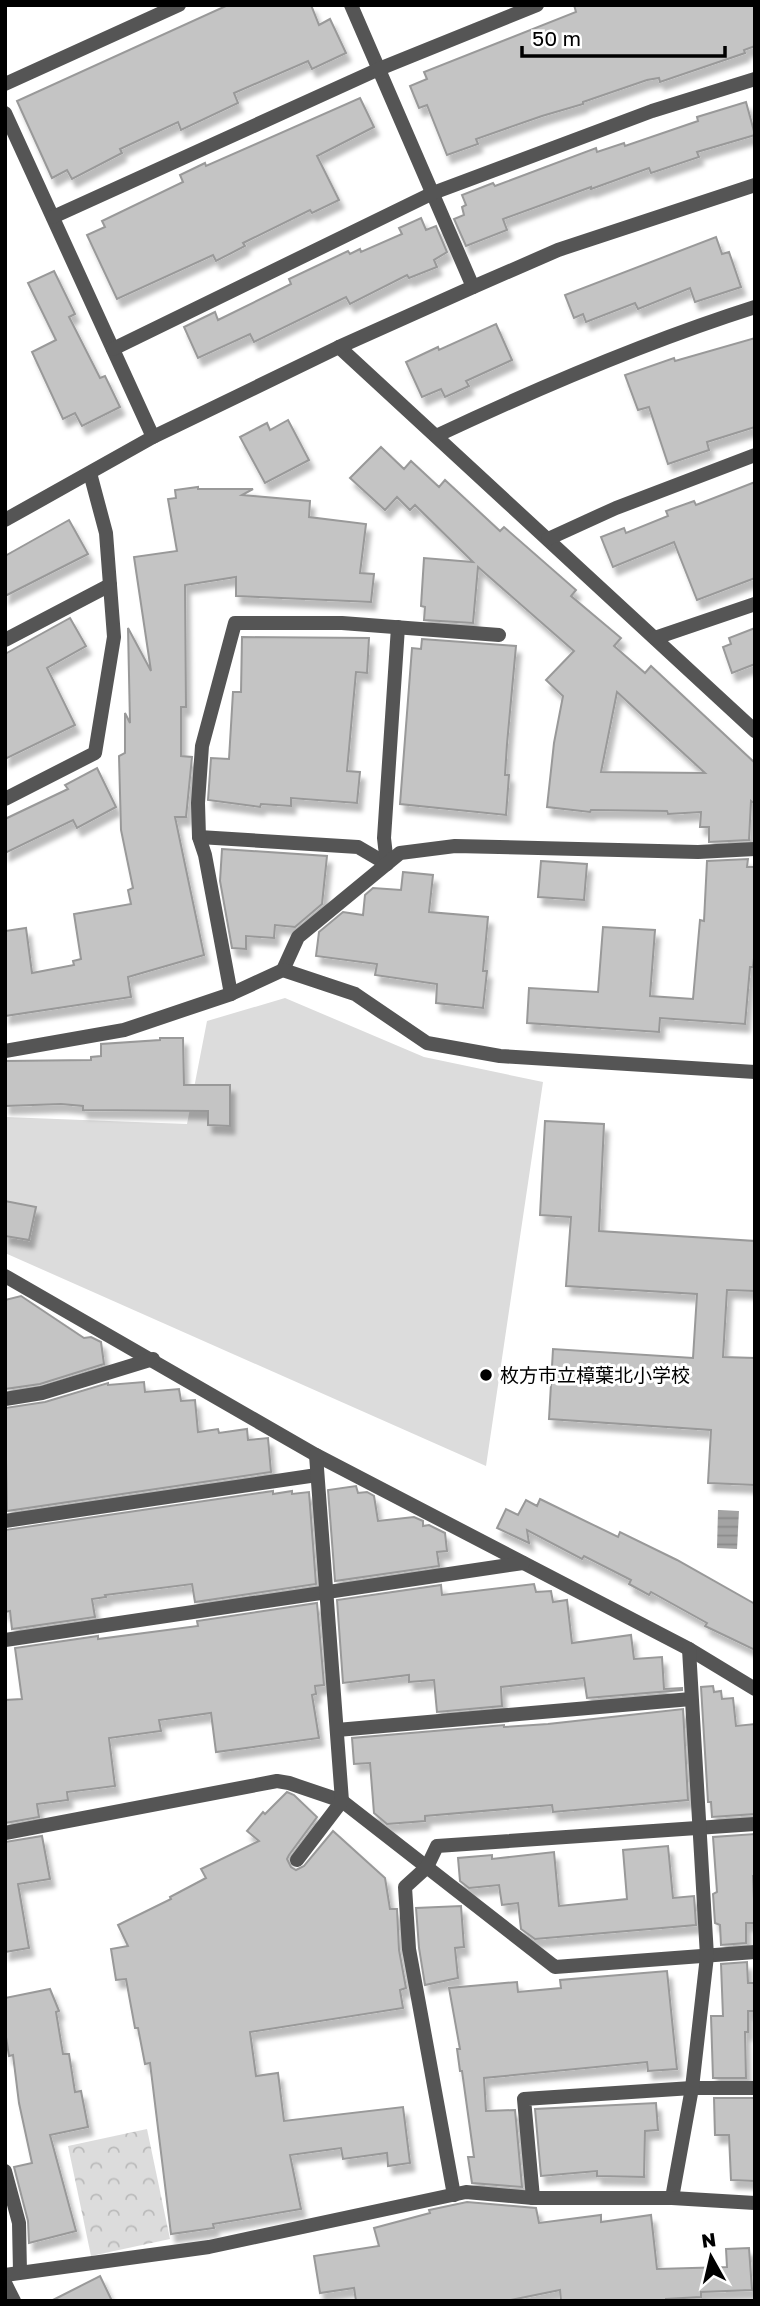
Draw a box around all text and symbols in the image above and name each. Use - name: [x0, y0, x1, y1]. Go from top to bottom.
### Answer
- scale bar: [522, 14, 725, 58]
- text: 50 m: [532, 25, 581, 51]
- place label: 枚方市立樟葉北小学校: [500, 1363, 690, 1386]
- marker: 枚方市立樟葉北小学校: [478, 1367, 494, 1383]
- north arrow: [676, 2222, 746, 2292]
- text: N: [700, 2227, 717, 2252]

